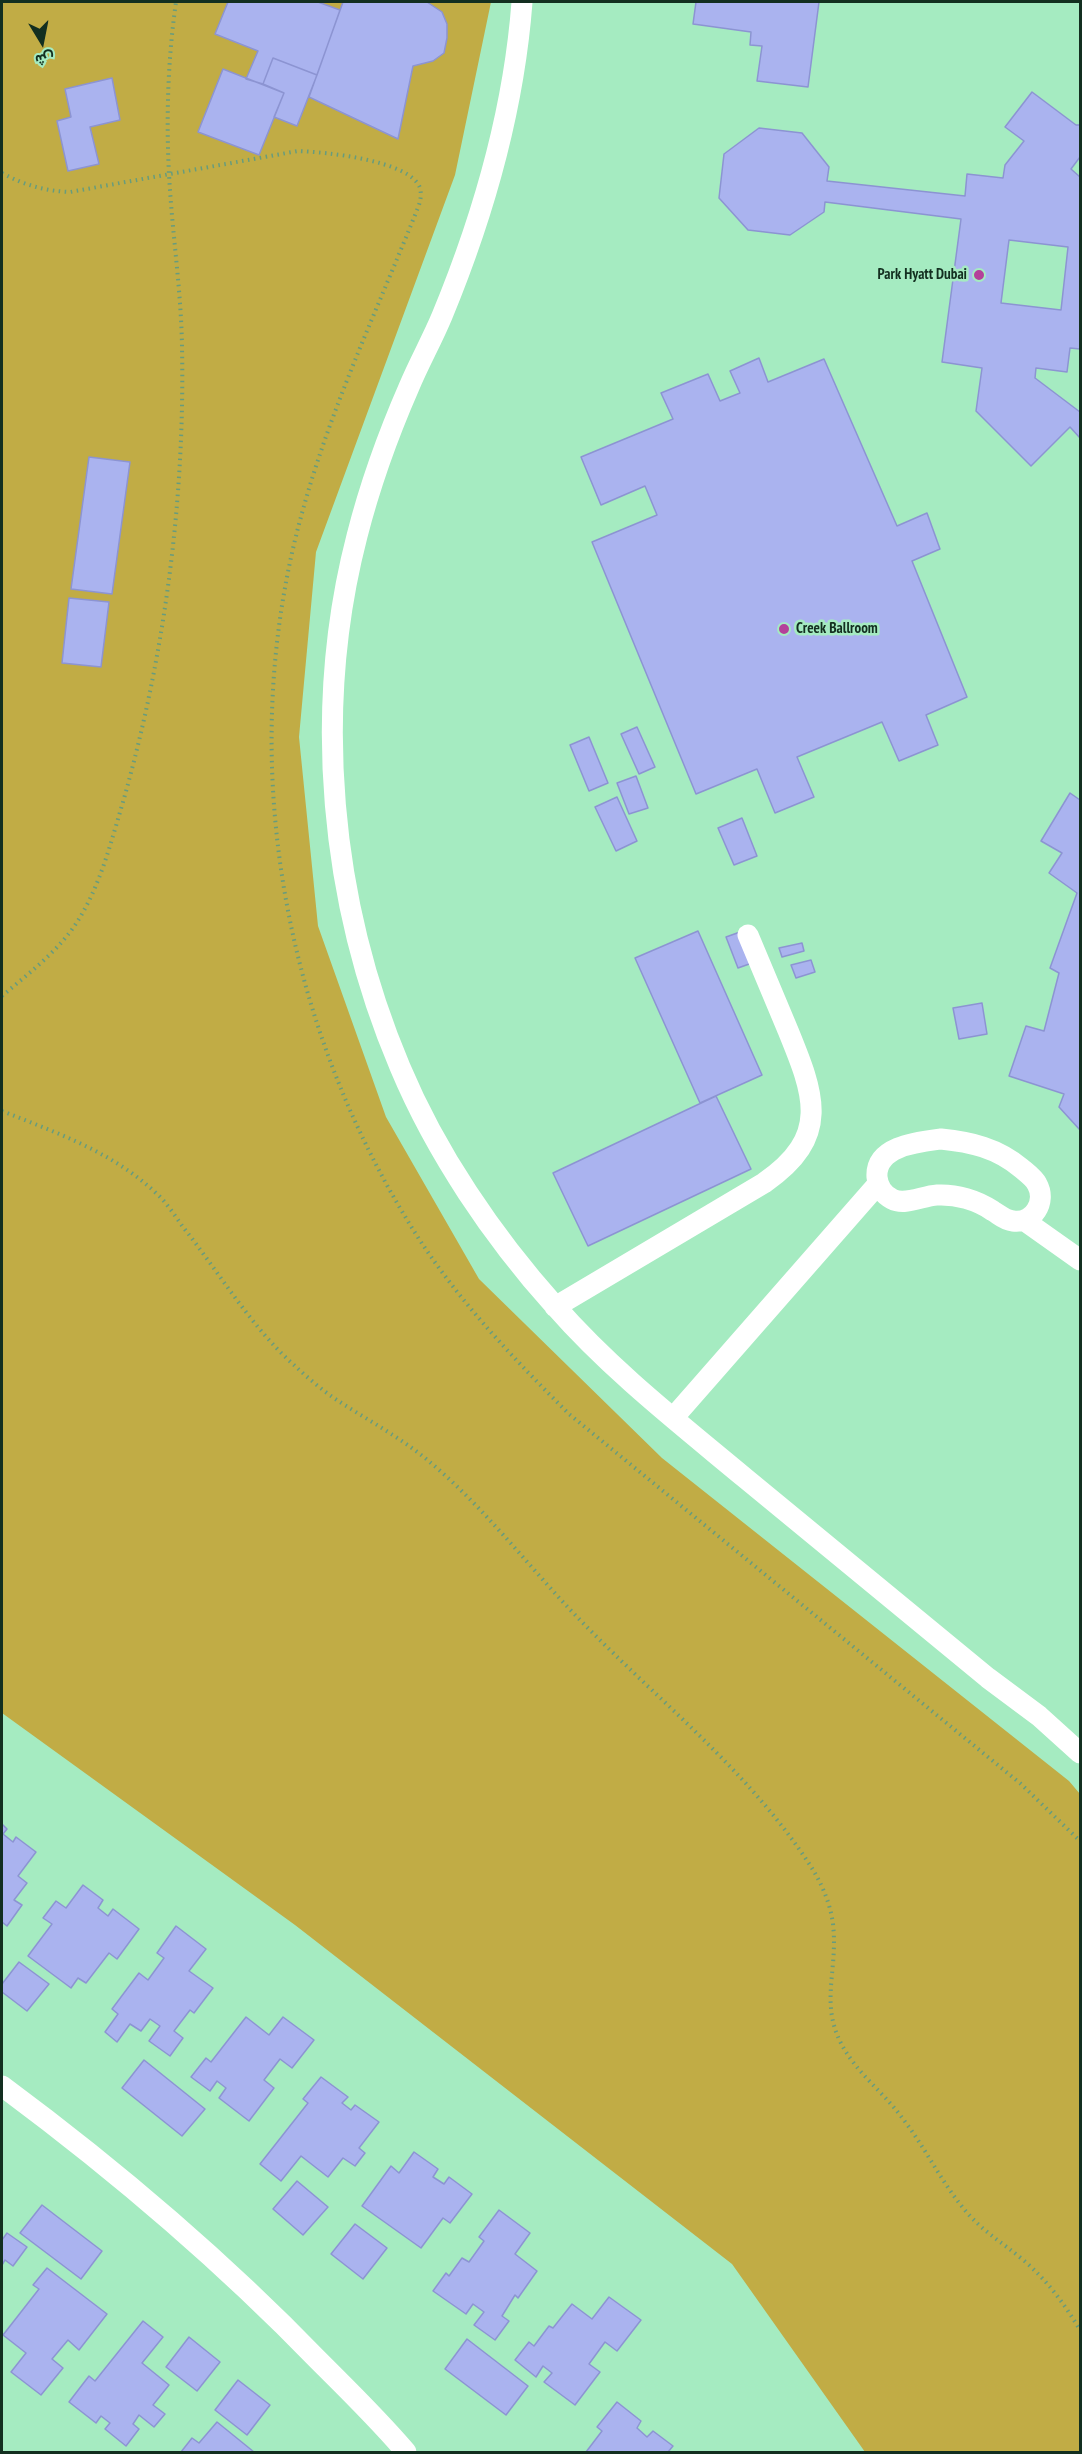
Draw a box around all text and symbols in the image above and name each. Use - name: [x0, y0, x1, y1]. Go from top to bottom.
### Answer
- north arrow: [12, 12, 72, 72]
- text: ش: [34, 48, 56, 71]
- place label: Park Hyatt Dubai: [878, 266, 967, 284]
- marker: Park Hyatt Dubai: [972, 268, 986, 282]
- place label: Creek Ballroom: [796, 620, 878, 638]
- marker: Creek Ballroom: [777, 622, 791, 636]

